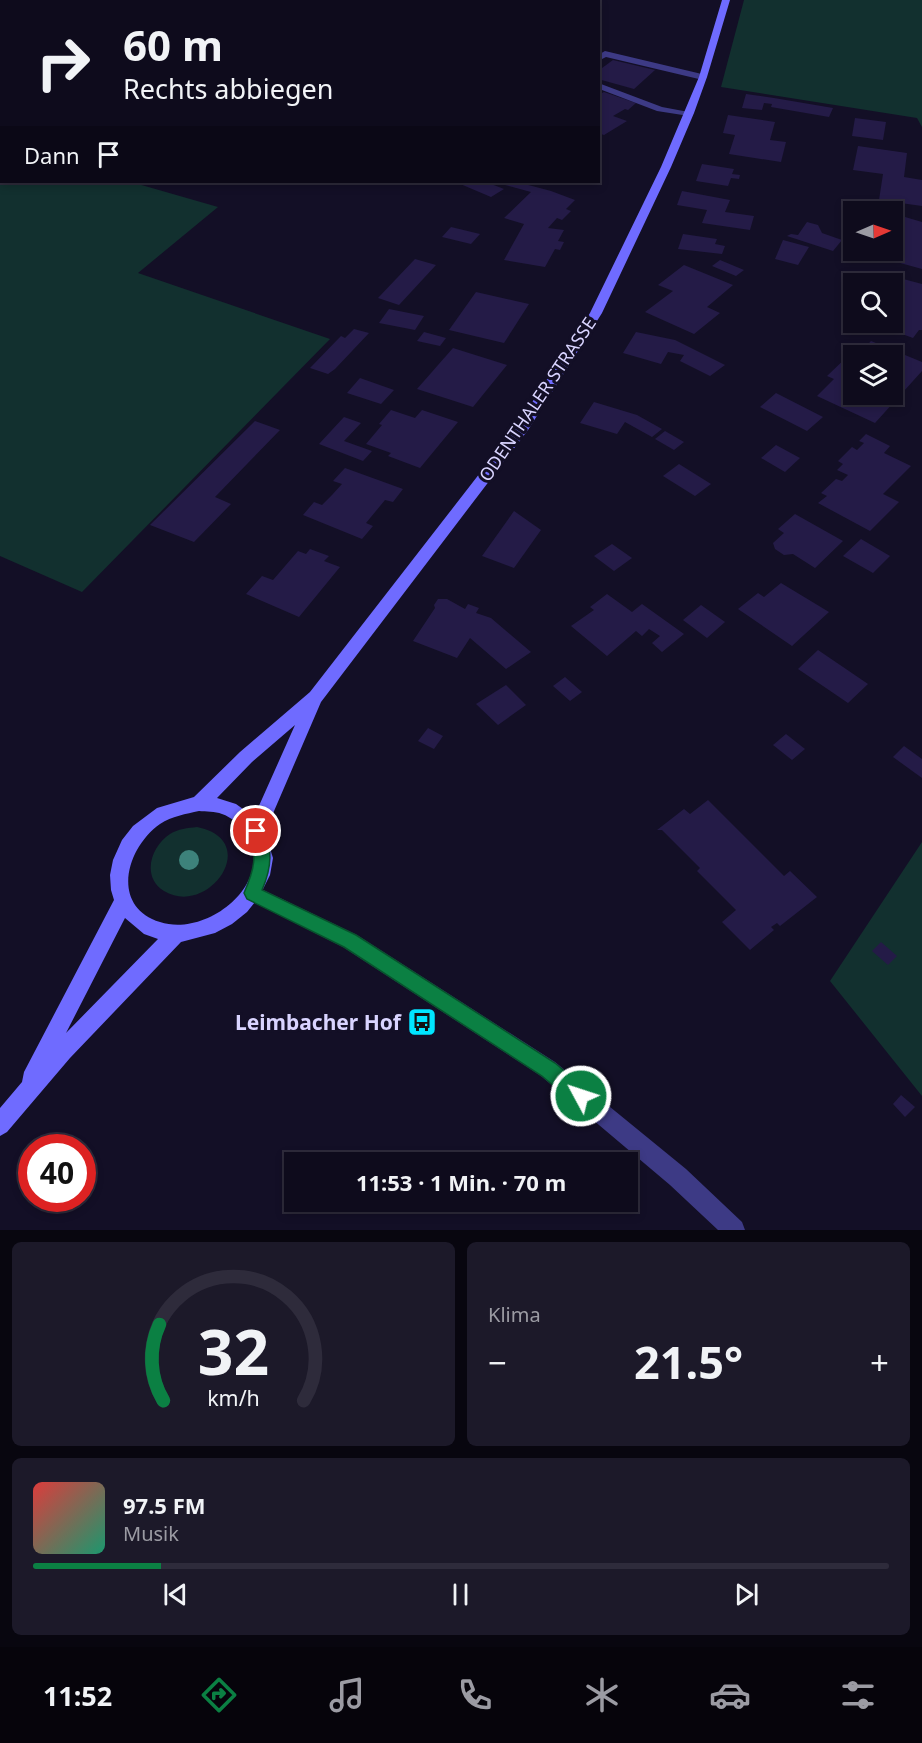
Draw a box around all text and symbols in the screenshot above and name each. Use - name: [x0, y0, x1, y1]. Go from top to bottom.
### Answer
- text: 60 m: [123, 16, 223, 73]
- icon: right: [24, 24, 102, 102]
- text: Rechts abbiegen: [123, 70, 333, 107]
- icon: arrive: [92, 138, 125, 171]
- text: Dann: [24, 140, 80, 170]
- north arrow: [843, 201, 903, 261]
- map controls: [843, 201, 903, 405]
- button: search: [843, 273, 903, 333]
- street label: ODENTHALER STRASSE: [473, 312, 601, 486]
- button: layers: [843, 345, 903, 405]
- pin: [230, 805, 281, 856]
- icon: arrive: [239, 814, 272, 847]
- bus stop icon: Leimbacher Hof: [406, 1006, 438, 1038]
- place label: Leimbacher Hof: [235, 1008, 403, 1036]
- position arrow: [549, 1064, 613, 1128]
- speed limit sign: 40: [18, 1134, 96, 1212]
- text: 11:53 · 1 Min. · 70 m: [356, 1167, 566, 1197]
- text: Klima: [488, 1301, 541, 1328]
- text: 32: [198, 1308, 269, 1393]
- text: 21.5°: [634, 1331, 743, 1392]
- text: −: [488, 1340, 507, 1385]
- text: +: [870, 1340, 889, 1385]
- text: km/h: [207, 1383, 260, 1412]
- text: 97.5 FM: [123, 1490, 205, 1520]
- text: Musik: [123, 1520, 179, 1547]
- icon: previous: [159, 1578, 192, 1611]
- icon: pause: [444, 1578, 477, 1611]
- icon: next: [730, 1578, 763, 1611]
- icon: directions: [198, 1674, 240, 1716]
- icon: music: [326, 1674, 368, 1716]
- icon: phone: [454, 1674, 496, 1716]
- icon: climate: [581, 1674, 623, 1716]
- icon: car: [709, 1674, 751, 1716]
- icon: filters: [837, 1674, 879, 1716]
- text: 11:52: [43, 1677, 112, 1714]

